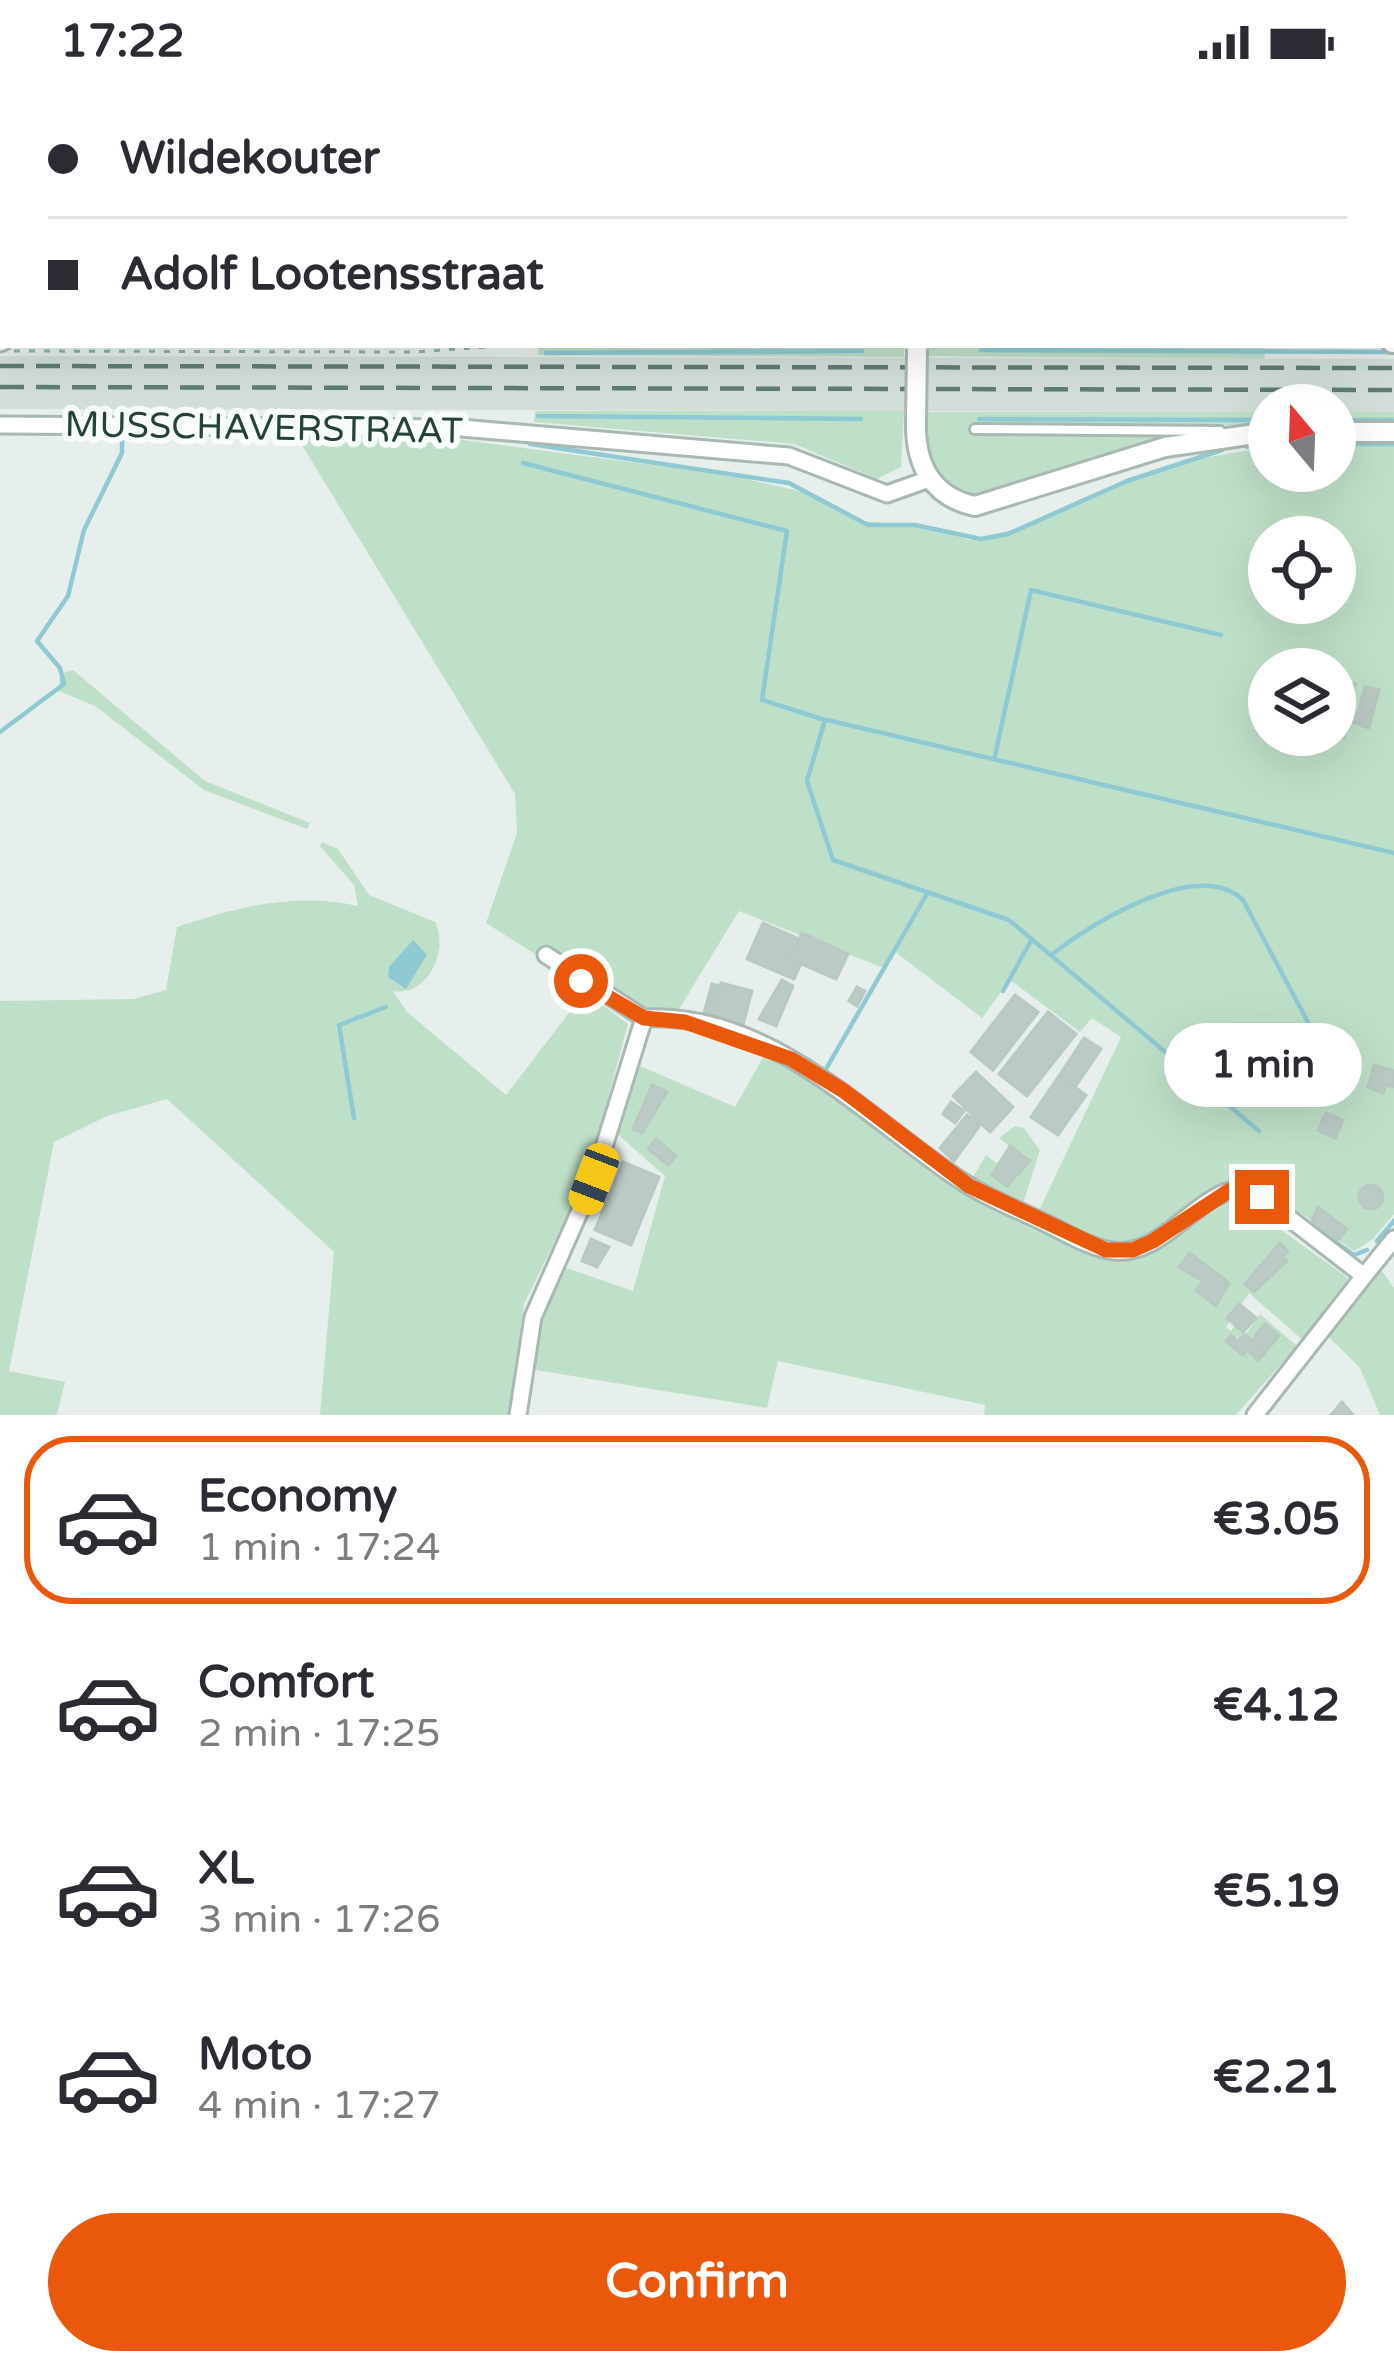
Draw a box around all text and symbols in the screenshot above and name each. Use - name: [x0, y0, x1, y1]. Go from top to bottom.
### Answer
- text: 17:22: [60, 15, 185, 69]
- text: Wildekouter: [120, 132, 380, 186]
- text: Adolf Lootensstraat: [120, 248, 544, 302]
- north arrow: [1248, 384, 1356, 492]
- map controls: [1248, 384, 1356, 756]
- street label: MUSSCHAVERSTRAAT: [64, 403, 464, 453]
- button: locate: [1248, 516, 1356, 624]
- button: layers: [1248, 648, 1356, 756]
- route start: [554, 954, 608, 1008]
- callout: 1 min: [1163, 1023, 1361, 1107]
- text: 1 min: [1211, 1041, 1315, 1088]
- car: [564, 1139, 624, 1219]
- route end: [1235, 1170, 1289, 1224]
- icon: car: [54, 1466, 162, 1574]
- text: Economy: [198, 1470, 397, 1524]
- text: €3.05: [1213, 1493, 1340, 1547]
- text: 1 min · 17:24: [198, 1524, 440, 1571]
- icon: car: [54, 1652, 162, 1760]
- text: Comfort: [198, 1656, 374, 1710]
- text: €4.12: [1213, 1679, 1340, 1733]
- text: 2 min · 17:25: [198, 1710, 440, 1757]
- icon: car: [54, 1838, 162, 1946]
- text: XL: [198, 1842, 254, 1896]
- text: €5.19: [1213, 1865, 1340, 1919]
- text: 3 min · 17:26: [198, 1896, 440, 1943]
- icon: car: [54, 2024, 162, 2132]
- text: Moto: [198, 2028, 312, 2082]
- text: €2.21: [1213, 2051, 1340, 2105]
- text: 4 min · 17:27: [198, 2082, 440, 2129]
- button: Confirm: [48, 2213, 1346, 2351]

